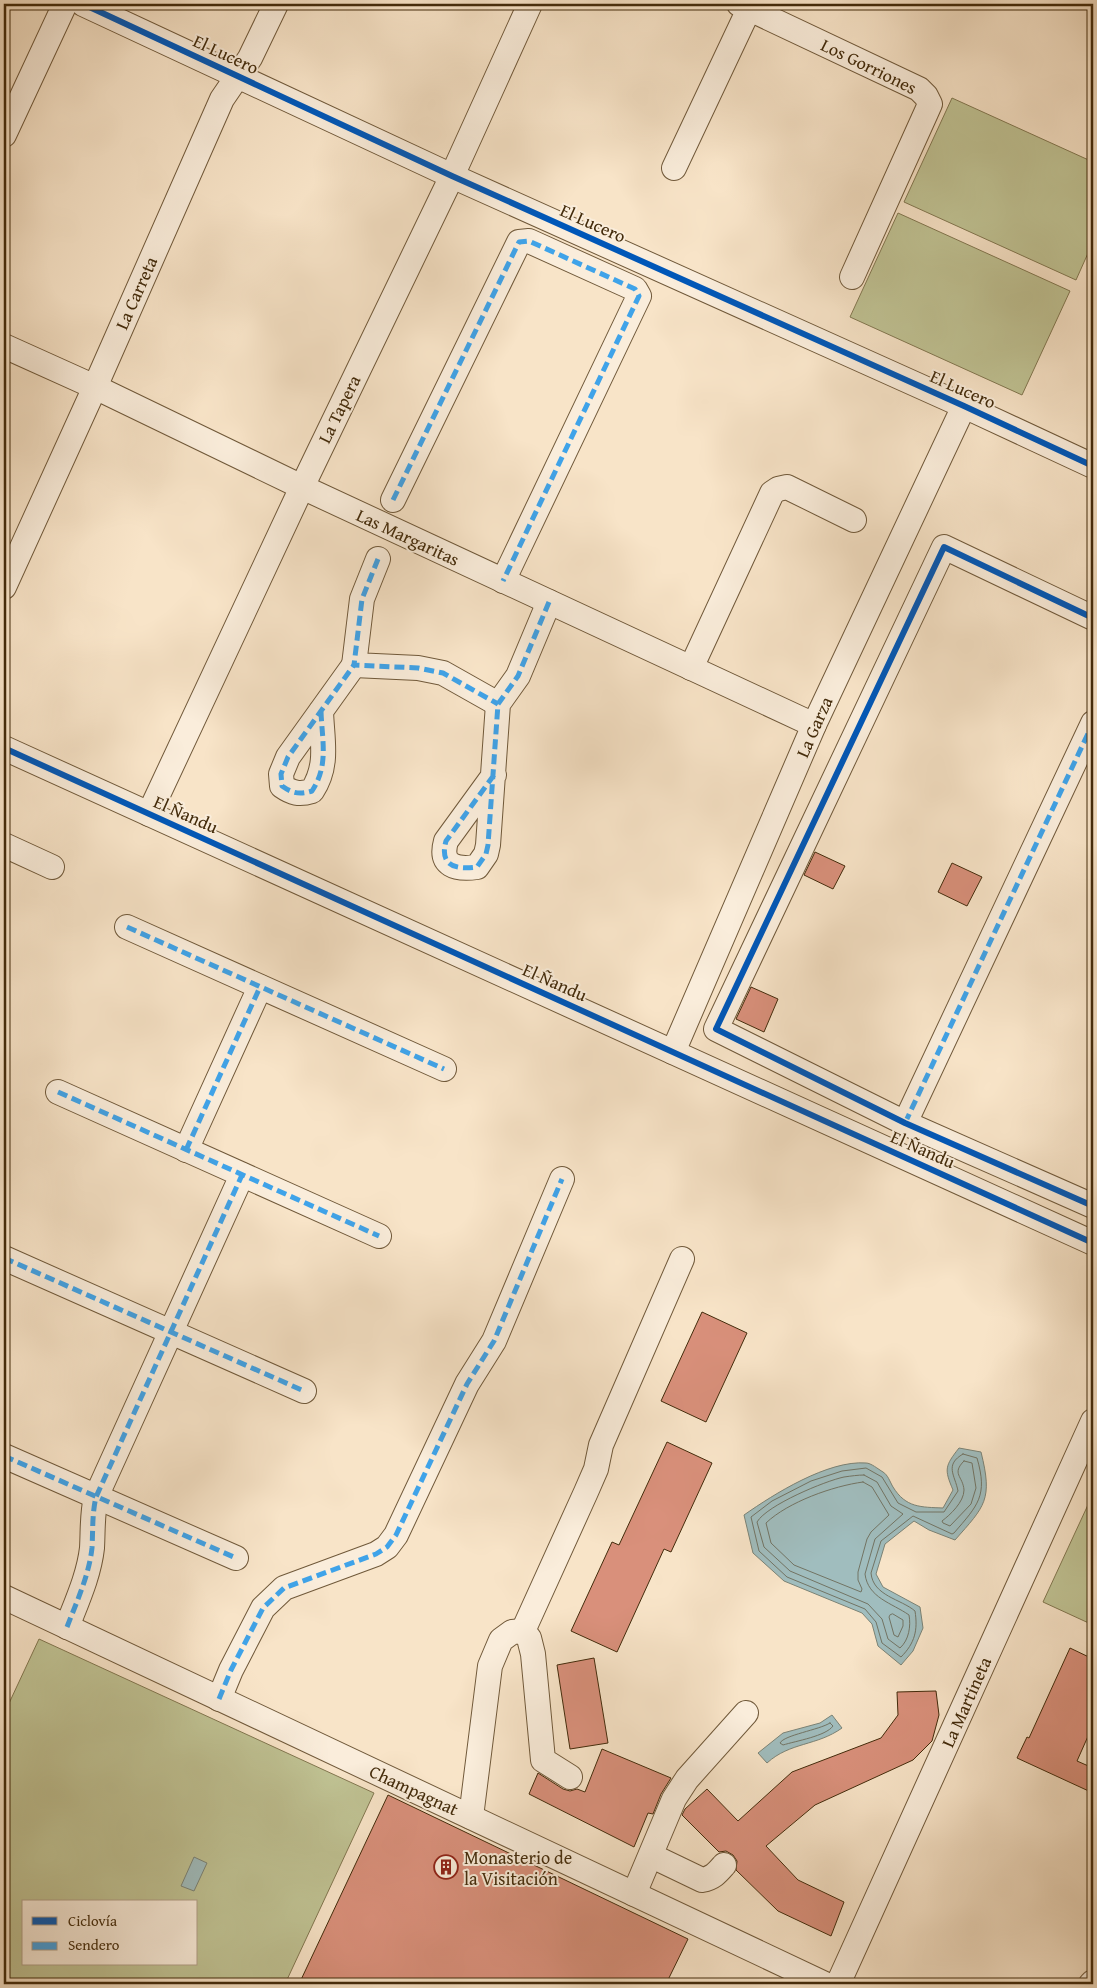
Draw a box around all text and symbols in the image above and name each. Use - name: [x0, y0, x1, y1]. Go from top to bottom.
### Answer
- street label: El Lucero: [189, 27, 263, 81]
- street label: Los Gorriones: [817, 31, 921, 101]
- street label: El Lucero: [556, 197, 630, 249]
- street label: La Carreta: [108, 252, 164, 334]
- street label: El Lucero: [926, 363, 1000, 415]
- street label: La Tapera: [311, 370, 367, 448]
- street label: Las Margaritas: [352, 501, 464, 573]
- street label: La Garza: [789, 692, 840, 762]
- street label: El Ñandu: [150, 788, 223, 840]
- street label: El Ñandu: [519, 956, 592, 1008]
- street label: El Ñandu: [887, 1123, 960, 1175]
- street label: La Martineta: [934, 1652, 998, 1752]
- street label: Champagnat: [365, 1758, 463, 1823]
- place label: Monasterio de la Visitación: [464, 1844, 572, 1892]
- building icon: Monasterio de la Visitación: [433, 1854, 459, 1880]
- legend: [22, 1900, 198, 1966]
- text: Ciclovía: [68, 1910, 117, 1931]
- text: Sendero: [68, 1934, 120, 1955]

